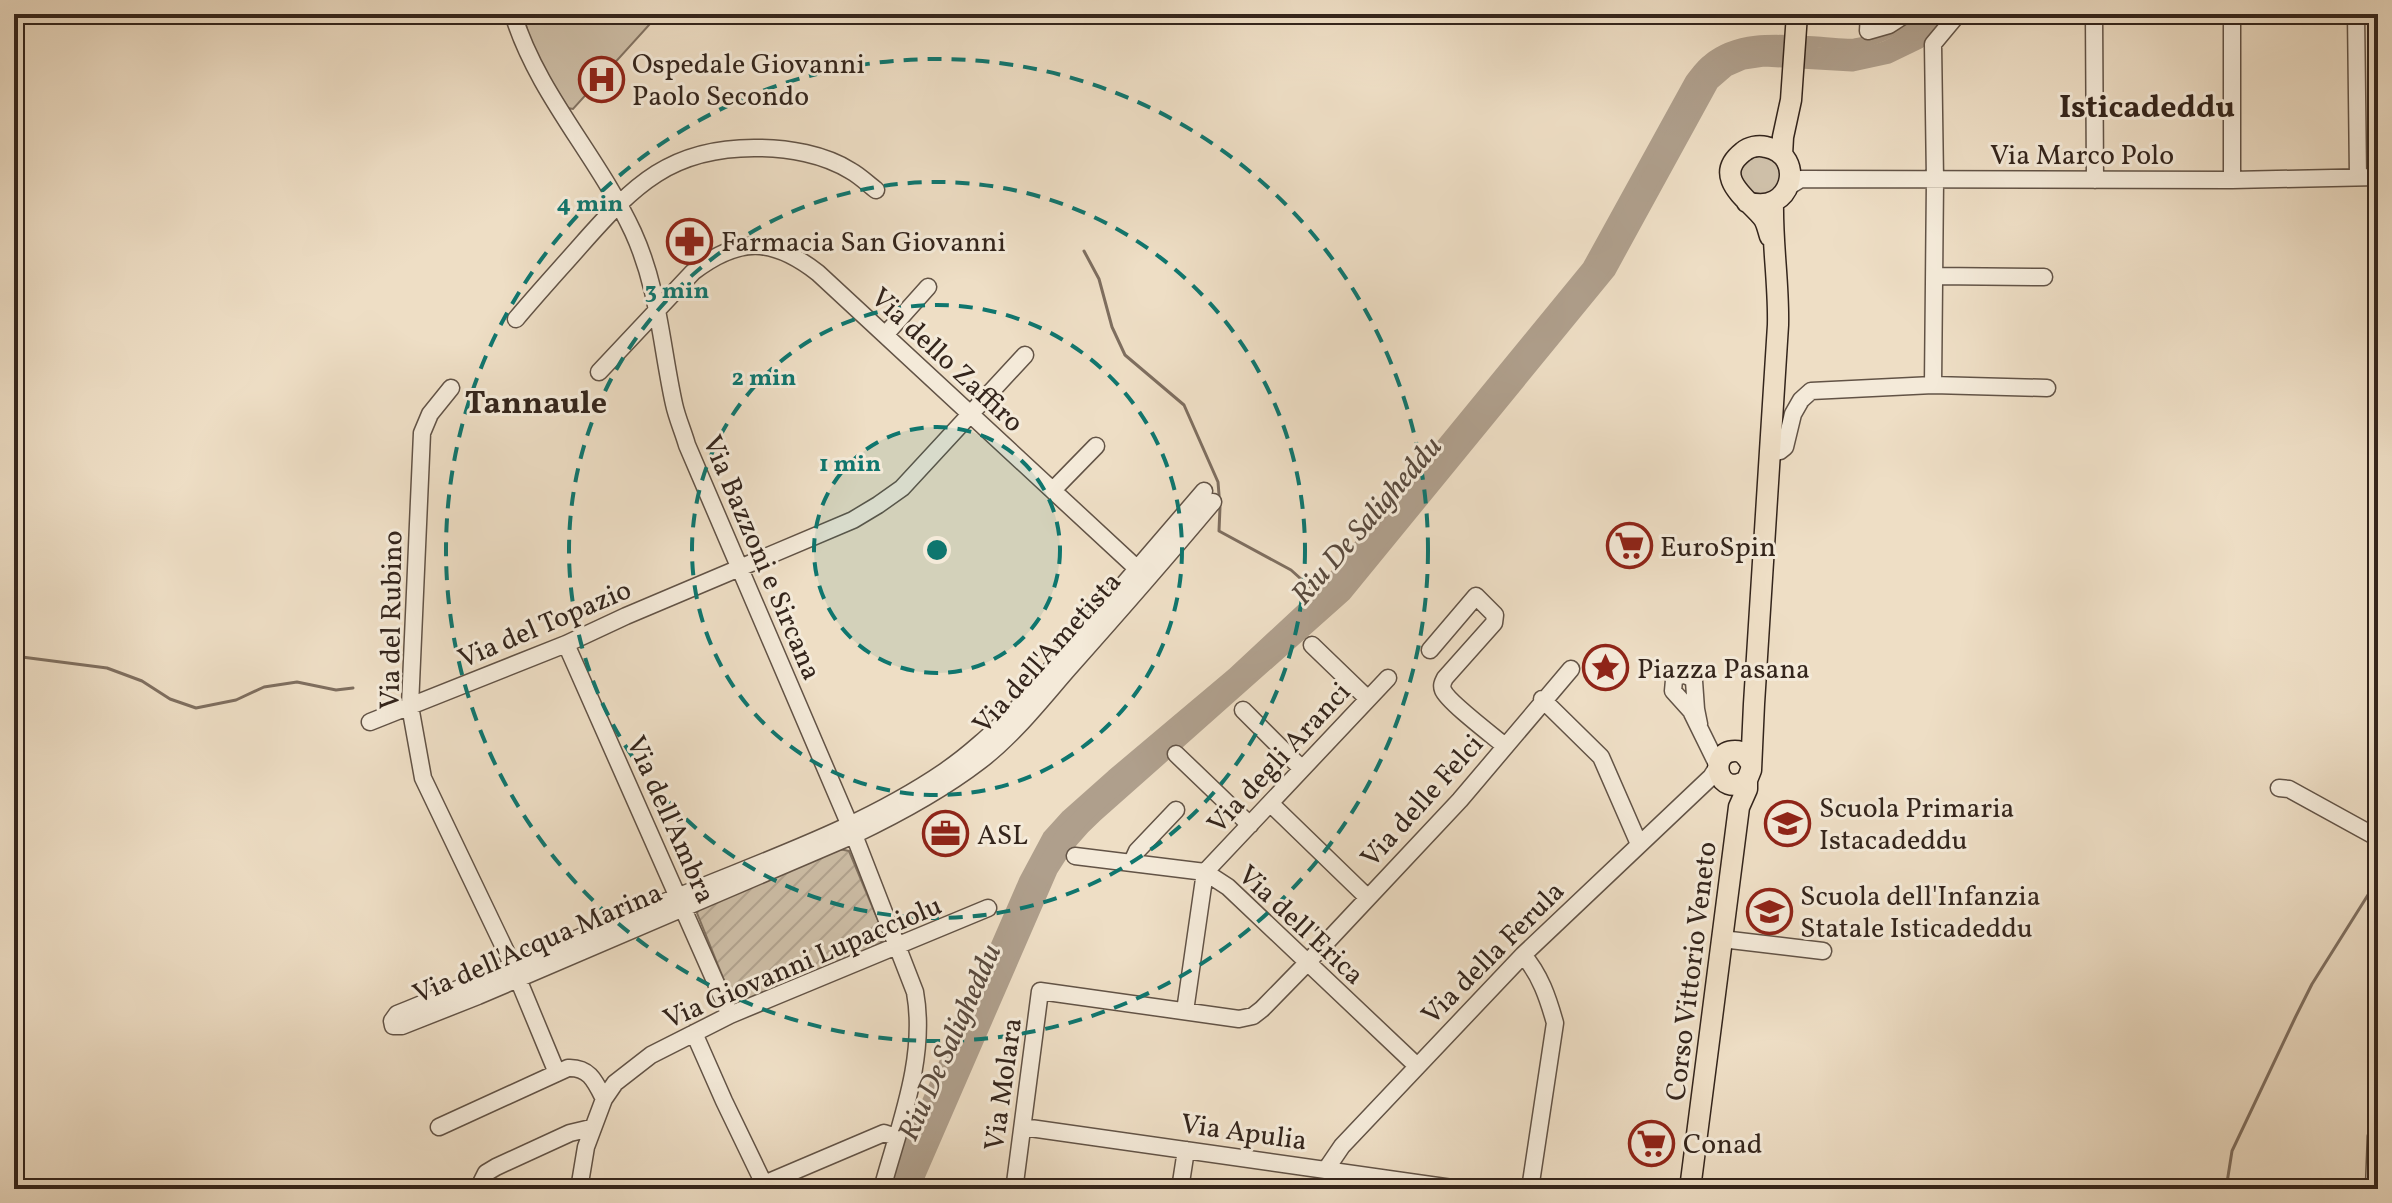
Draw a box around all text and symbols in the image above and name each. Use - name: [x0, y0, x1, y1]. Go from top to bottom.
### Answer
- place label: Ospedale Giovanni Paolo Secondo: [632, 46, 865, 117]
- hospital icon: Ospedale Giovanni Paolo Secondo: [577, 55, 625, 103]
- district label: Isticadeddu: [2059, 87, 2235, 131]
- street label: Via Marco Polo: [1990, 137, 2174, 176]
- text: 4 min: [557, 188, 624, 222]
- pharmacy icon: Farmacia San Giovanni: [666, 217, 714, 265]
- place label: Farmacia San Giovanni: [721, 224, 1006, 263]
- text: 3 min: [645, 275, 709, 309]
- street label: Via dello Zaffiro: [861, 279, 1032, 442]
- text: 2 min: [732, 362, 797, 396]
- district label: Tannaule: [465, 383, 607, 427]
- water label: Riu De Saligheddu: [1282, 428, 1453, 615]
- street label: Via Bazzoni e Sircana: [691, 430, 830, 686]
- text: 1 min: [819, 448, 881, 482]
- supermarket icon: EuroSpin: [1605, 522, 1653, 570]
- place label: EuroSpin: [1660, 529, 1776, 568]
- street label: Via del Rubino: [371, 530, 414, 710]
- centre of rings: [923, 536, 951, 564]
- street label: Via dell'Ametista: [964, 564, 1131, 743]
- street label: Via del Topazio: [452, 571, 638, 679]
- place icon: Piazza Pasana: [1582, 644, 1630, 692]
- place label: Piazza Pasana: [1637, 651, 1810, 690]
- street label: Via degli Aranci: [1199, 674, 1360, 843]
- street label: Via delle Felci: [1352, 726, 1493, 877]
- street label: Via dell'Ambra: [615, 730, 724, 910]
- place label: Scuola Primaria Istacadeddu: [1819, 790, 2015, 861]
- school or university icon: Scuola Primaria Istacadeddu: [1764, 799, 1812, 847]
- office icon: ASL: [922, 810, 970, 858]
- place label: ASL: [977, 817, 1028, 856]
- street label: Corso Vittorio Veneto: [1657, 839, 1728, 1103]
- street label: Via dell'Erica: [1228, 857, 1372, 995]
- street label: Via della Ferula: [1413, 873, 1574, 1034]
- street label: Via dell'Acqua Marina: [407, 874, 669, 1015]
- place label: Scuola dell'Infanzia Statale Isticadeddu: [1800, 878, 2041, 949]
- street label: Via Giovanni Lupacciolu: [658, 887, 948, 1040]
- school or university icon: Scuola dell'Infanzia Statale Isticadeddu: [1745, 887, 1793, 935]
- water label: Riu De Saligheddu: [889, 938, 1013, 1148]
- street label: Via Molara: [976, 1015, 1033, 1153]
- street label: Via Apulia: [1178, 1105, 1309, 1162]
- supermarket icon: Conad: [1628, 1119, 1676, 1167]
- place label: Conad: [1683, 1126, 1763, 1165]

